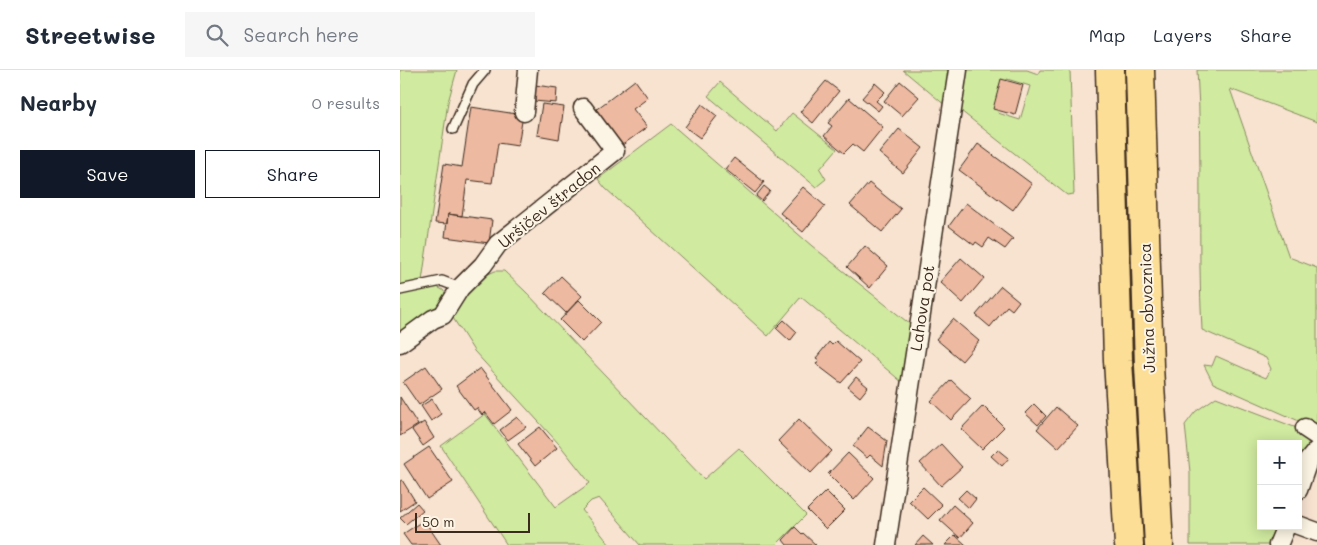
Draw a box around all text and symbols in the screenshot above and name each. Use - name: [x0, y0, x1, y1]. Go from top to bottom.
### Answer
- search box: [185, 12, 535, 57]
- text: Streetwise: [25, 19, 155, 50]
- icon: search: [203, 21, 231, 49]
- text: Search here: [243, 22, 359, 47]
- text: Map: [1089, 23, 1125, 47]
- text: Layers: [1153, 23, 1212, 47]
- text: Share: [1240, 23, 1292, 47]
- text: Nearby: [20, 89, 97, 116]
- text: 0 results: [312, 92, 380, 113]
- button: Save: [20, 150, 195, 198]
- button: Share: [205, 150, 380, 198]
- street label: Uršičev štradon: [493, 157, 604, 252]
- street label: Južna obvoznica: [1134, 243, 1159, 373]
- street label: Lahova pot: [904, 263, 939, 352]
- map controls: [1257, 440, 1302, 530]
- button: +: [1257, 440, 1302, 485]
- button: −: [1257, 485, 1302, 530]
- scale bar: [415, 510, 530, 533]
- text: 50 m: [422, 512, 454, 531]

